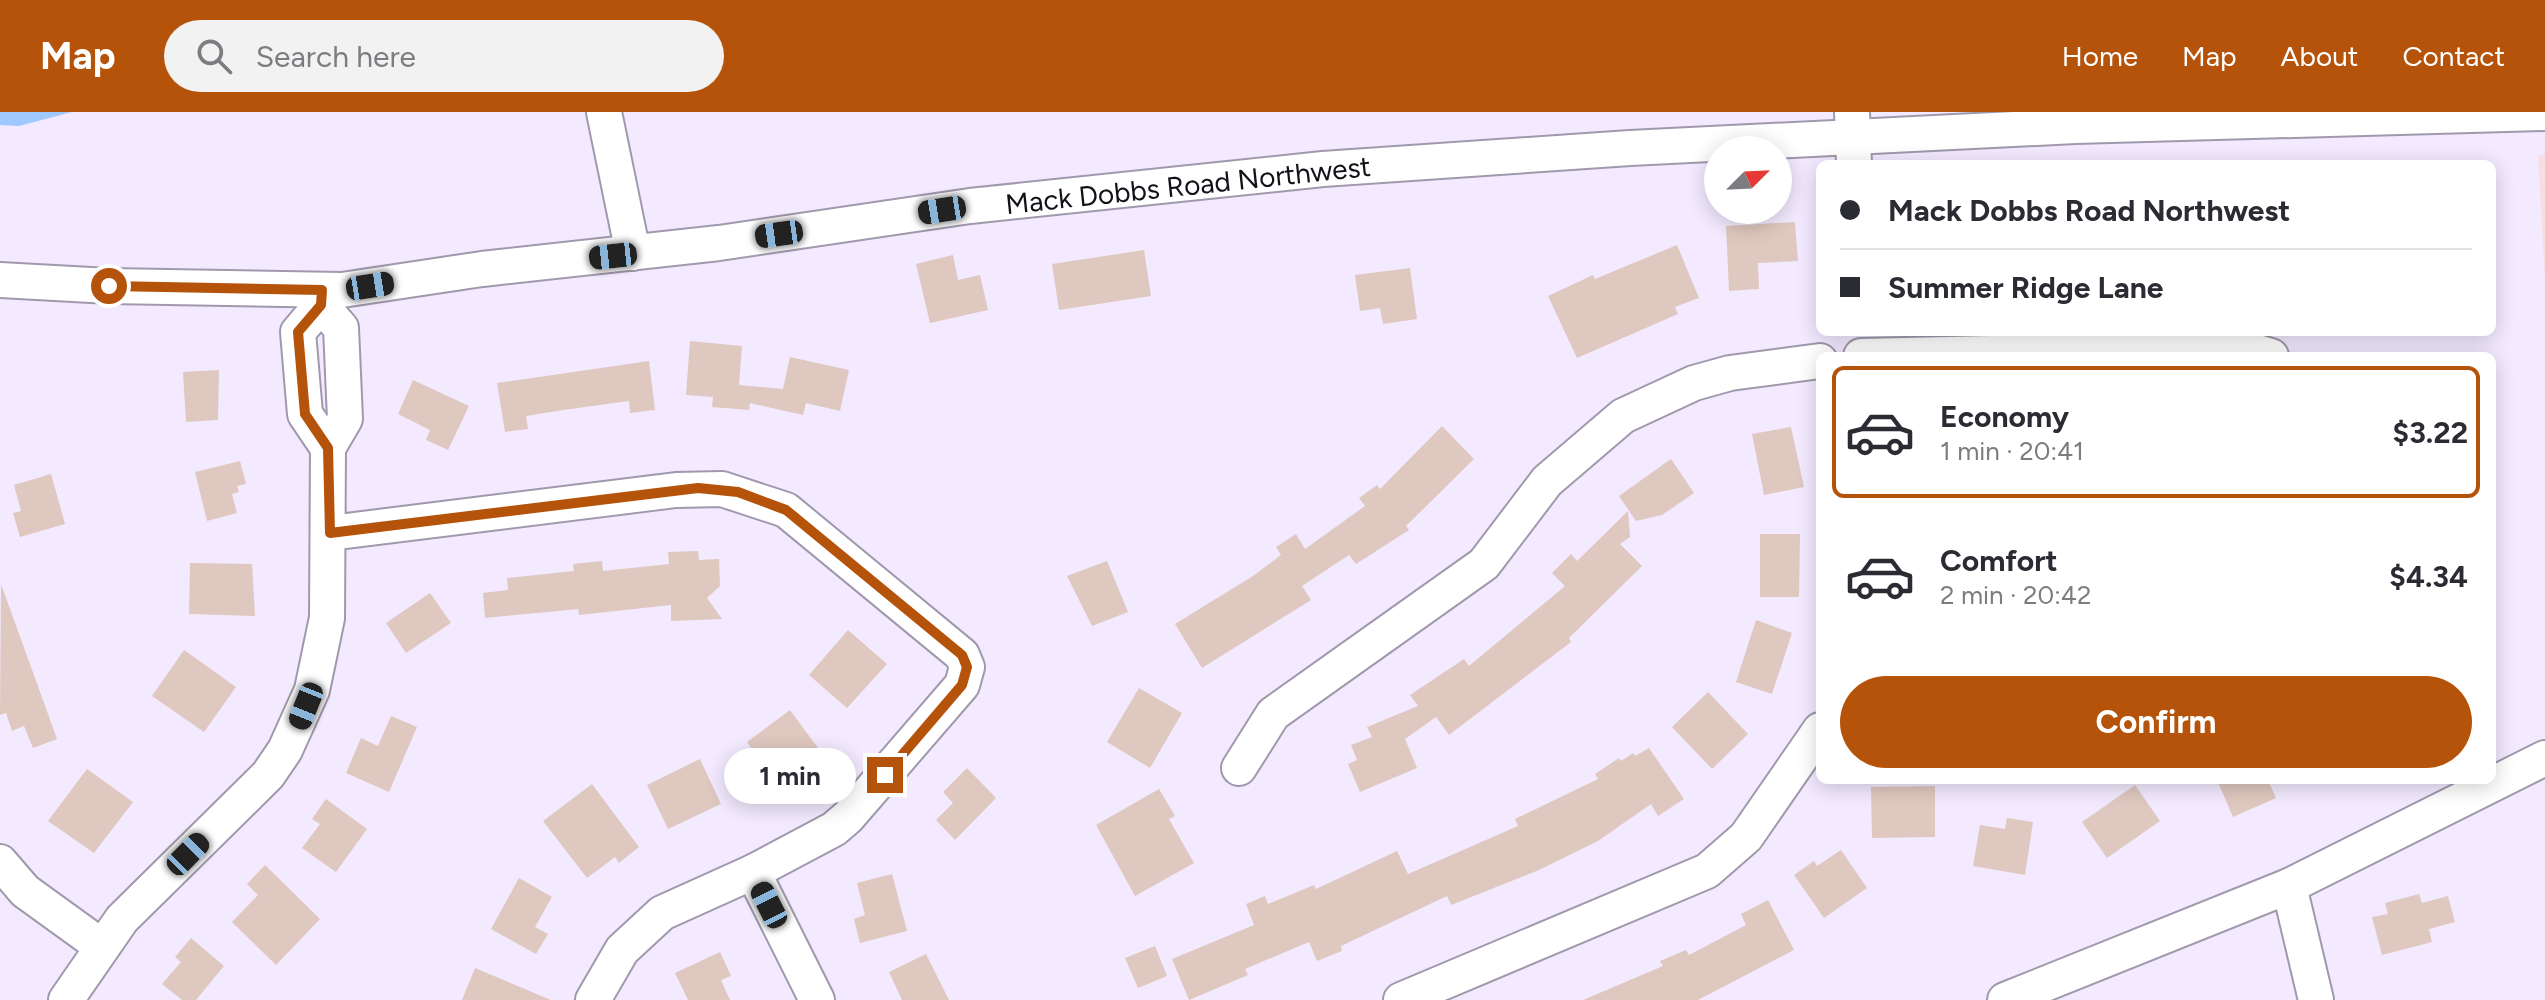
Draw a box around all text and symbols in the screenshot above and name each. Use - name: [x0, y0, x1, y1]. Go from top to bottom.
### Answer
- search box: [164, 20, 724, 92]
- text: Map: [40, 33, 116, 79]
- icon: search: [192, 34, 236, 78]
- text: Search here: [256, 38, 416, 75]
- text: Home: [2062, 39, 2138, 73]
- text: Map: [2182, 39, 2237, 73]
- text: About: [2281, 39, 2358, 73]
- text: Contact: [2402, 39, 2505, 73]
- north arrow: [1704, 136, 1792, 224]
- map controls: [1704, 136, 1792, 224]
- street label: Mack Dobbs Road Northwest: [1004, 149, 1372, 221]
- text: Mack Dobbs Road Northwest: [1888, 192, 2290, 229]
- car: [916, 194, 968, 226]
- car: [754, 219, 804, 249]
- car: [588, 242, 638, 270]
- route start: [91, 268, 127, 304]
- text: Summer Ridge Lane: [1888, 269, 2163, 306]
- car: [344, 270, 396, 302]
- icon: car: [1844, 396, 1916, 468]
- text: Economy: [1940, 398, 2069, 435]
- text: $3.22: [2393, 414, 2468, 451]
- text: 1 min · 20:41: [1940, 435, 2084, 467]
- icon: car: [1844, 540, 1916, 612]
- text: Comfort: [1940, 542, 2058, 579]
- text: $4.34: [2389, 558, 2468, 595]
- text: 2 min · 20:42: [1940, 579, 2092, 611]
- button: Confirm: [1840, 676, 2472, 768]
- car: [286, 679, 326, 733]
- callout: 1 min: [725, 747, 857, 803]
- route end: [867, 757, 903, 793]
- text: 1 min: [759, 760, 821, 792]
- car: [163, 829, 213, 879]
- car: [747, 878, 791, 932]

